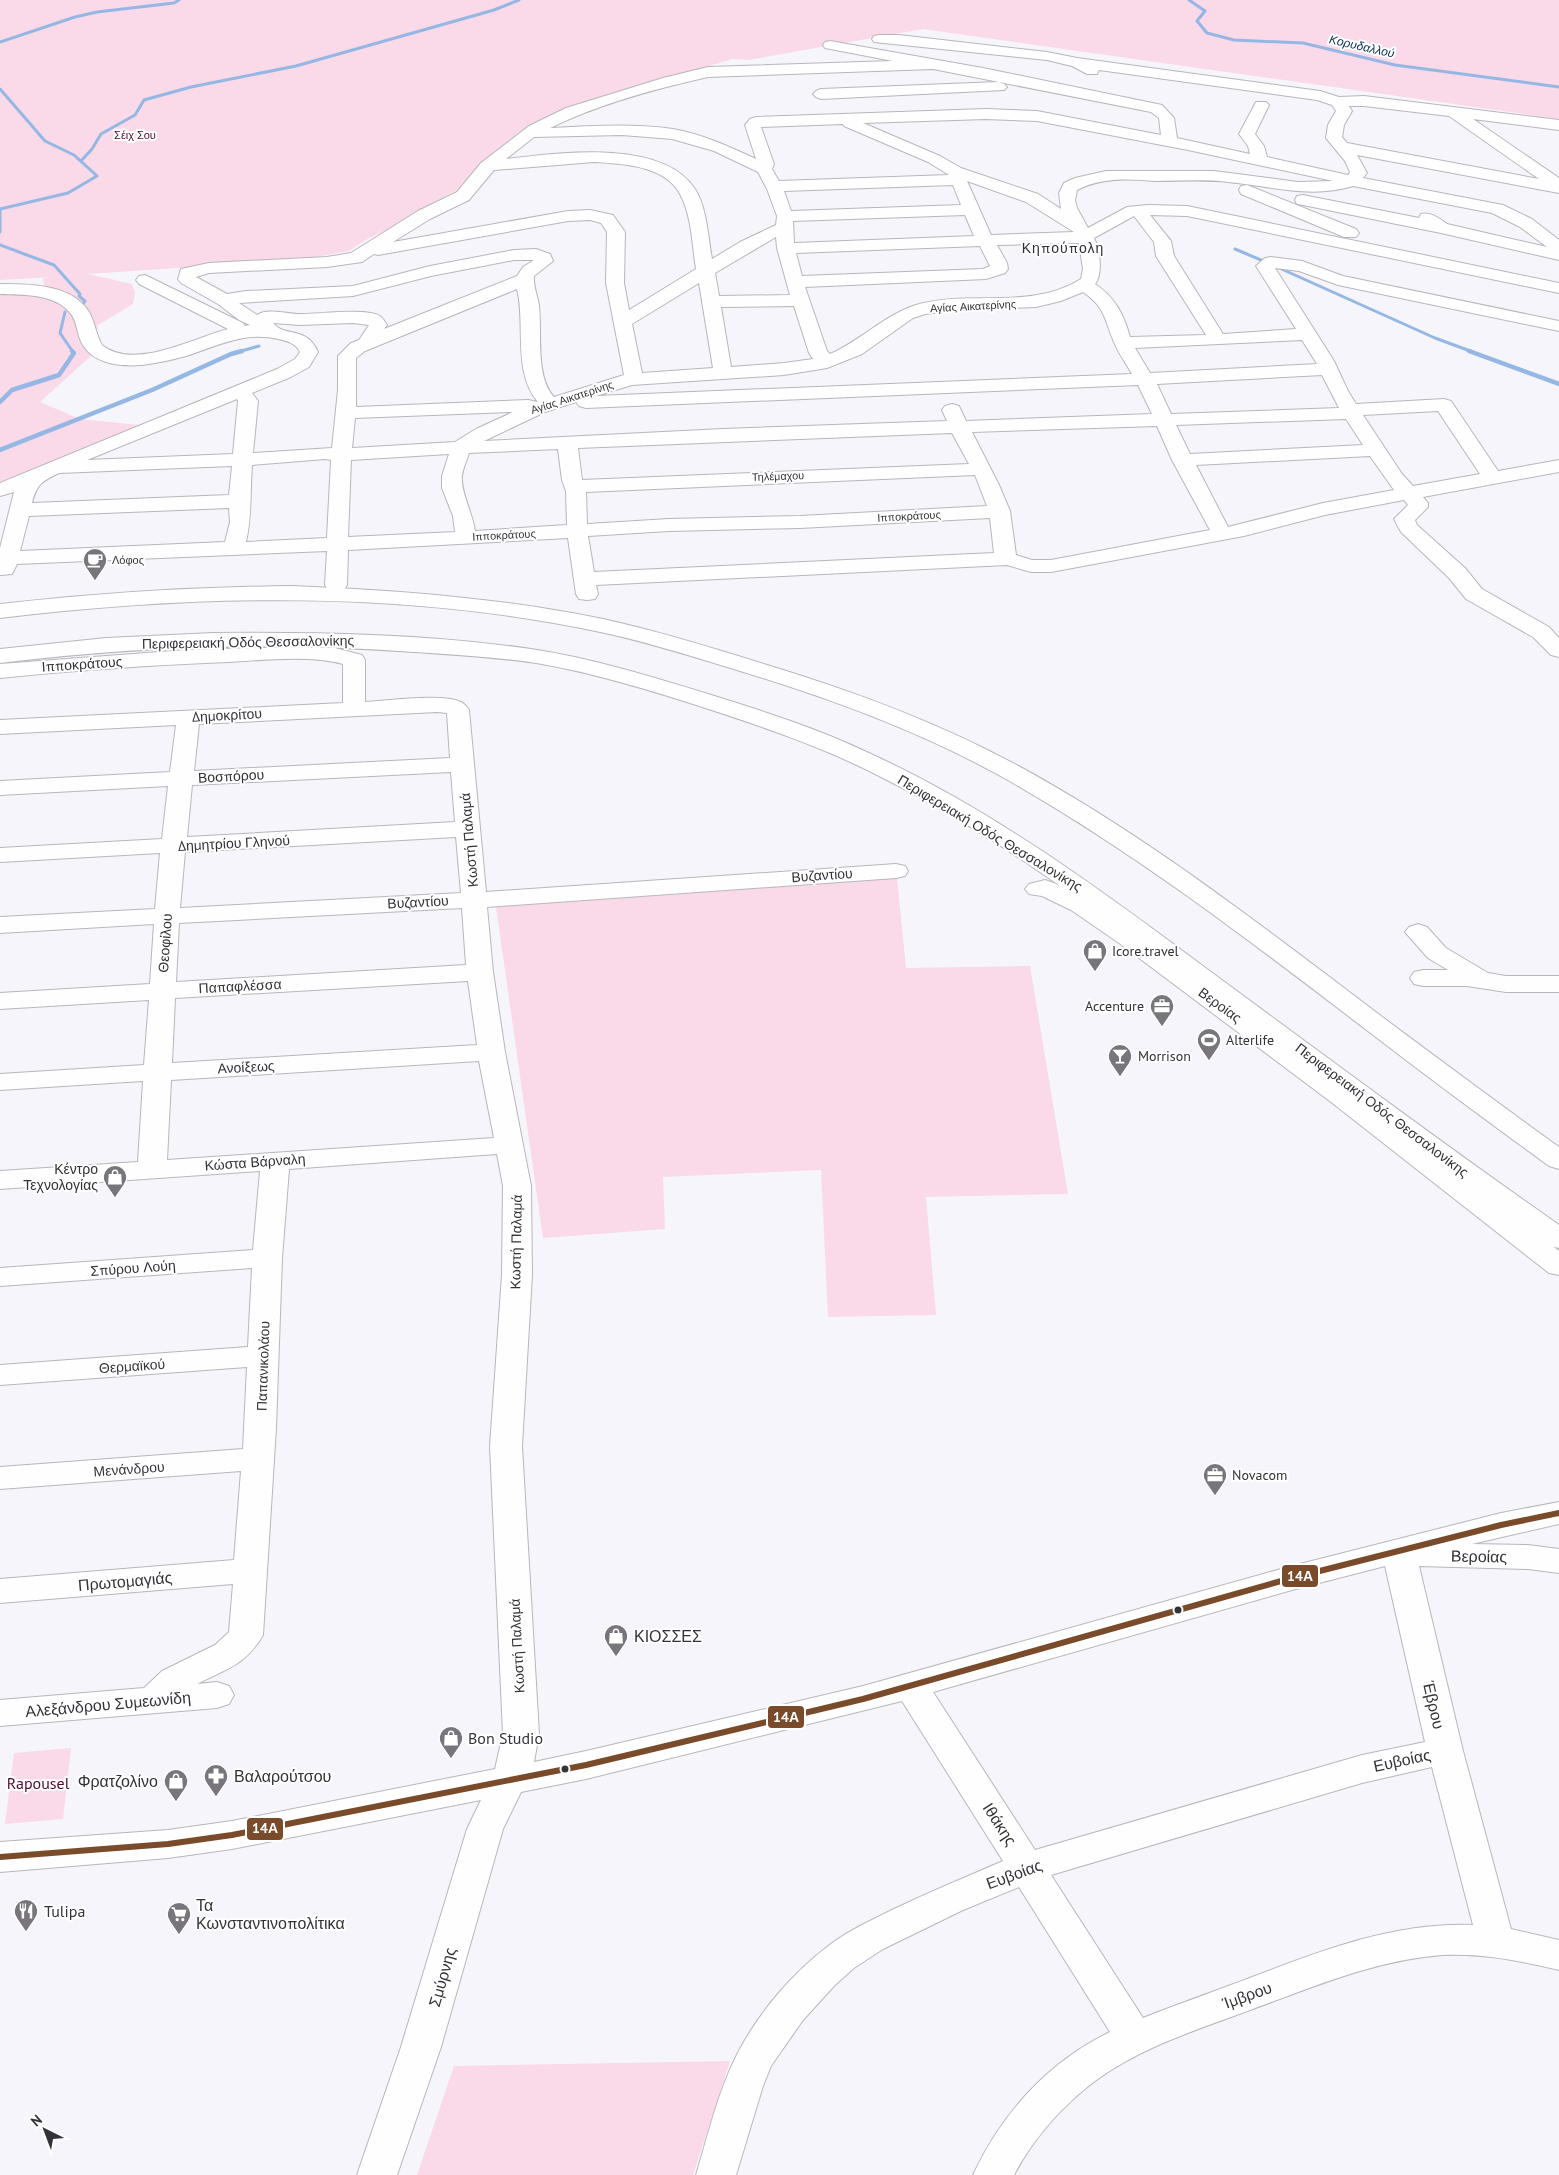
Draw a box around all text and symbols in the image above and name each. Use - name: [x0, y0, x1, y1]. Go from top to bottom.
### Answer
- water label: Κορυδαλλού: [1328, 31, 1396, 61]
- park label: Σέιχ Σου: [114, 128, 156, 142]
- district label: Κηπούπολη: [1022, 239, 1104, 257]
- street label: Αγίας Αικατερίνης: [930, 297, 1016, 315]
- street label: Αγίας Αικατερίνης: [529, 377, 615, 417]
- street label: Τηλέμαχου: [752, 468, 804, 484]
- street label: Ιπποκράτους: [877, 507, 941, 525]
- street label: Ιπποκράτους: [472, 526, 536, 544]
- cafe icon: Λόφος: [82, 547, 108, 581]
- place label: Λόφος: [112, 553, 144, 567]
- street label: Περιφερειακή Οδός Θεσσαλονίκης: [142, 631, 355, 653]
- street label: Ιπποκράτους: [41, 652, 123, 676]
- street label: Δημοκρίτου: [192, 704, 262, 726]
- street label: Βοσπόρου: [197, 765, 265, 787]
- street label: Περιφερειακή Οδός Θεσσαλονίκης: [894, 771, 1086, 896]
- street label: Κωστή Παλαμά: [456, 792, 482, 888]
- street label: Δημητρίου Γληνού: [178, 831, 290, 855]
- street label: Βυζαντίου: [791, 864, 853, 886]
- street label: Βυζαντίου: [387, 891, 449, 913]
- street label: Θεοφίλου: [154, 913, 176, 973]
- shop icon: Icore.travel: [1082, 938, 1108, 972]
- place label: Icore.travel: [1112, 942, 1179, 960]
- street label: Παπαφλέσσα: [198, 975, 282, 997]
- street label: Βεροίας: [1195, 983, 1245, 1027]
- office icon: Accenture: [1149, 993, 1175, 1027]
- place label: Accenture: [1085, 997, 1144, 1015]
- sports icon: Alterlife: [1196, 1027, 1222, 1061]
- place label: Alterlife: [1226, 1031, 1274, 1049]
- street label: Περιφερειακή Οδός Θεσσαλονίκης: [1292, 1039, 1472, 1181]
- bar icon: Morrison: [1107, 1043, 1133, 1077]
- place label: Morrison: [1138, 1047, 1191, 1065]
- street label: Ανοίξεως: [217, 1057, 275, 1077]
- street label: Κώστα Βάρναλη: [204, 1149, 306, 1175]
- place label: Κέντρο Τεχνολογίας: [23, 1160, 98, 1194]
- shop icon: Κέντρο Τεχνολογίας: [102, 1164, 128, 1198]
- street label: Κωστή Παλαμά: [506, 1194, 526, 1290]
- street label: Σπύρου Λούη: [90, 1256, 176, 1280]
- street label: Παπανικολάου: [252, 1321, 274, 1411]
- street label: Θερμαϊκού: [98, 1355, 166, 1377]
- street label: Μενάνδρου: [93, 1458, 165, 1480]
- office icon: Novacom: [1202, 1462, 1228, 1496]
- place label: Novacom: [1232, 1466, 1287, 1484]
- street label: Βεροίας: [1451, 1546, 1508, 1566]
- line badge: 14Α: [1281, 1564, 1319, 1588]
- street label: Πρωτομαγιάς: [77, 1567, 173, 1595]
- text: 14Α: [1287, 1567, 1313, 1585]
- street label: Κωστή Παλαμά: [506, 1598, 528, 1694]
- unlabelled marker: [1173, 1605, 1183, 1615]
- shop icon: ΚΙΟΣΣΕΣ: [603, 1623, 629, 1657]
- place label: ΚΙΟΣΣΕΣ: [634, 1626, 702, 1646]
- street label: Έβρου: [1419, 1678, 1449, 1731]
- street label: Αλεξάνδρου Συμεωνίδη: [24, 1687, 192, 1721]
- line badge: 14Α: [767, 1705, 805, 1729]
- text: 14Α: [773, 1708, 799, 1726]
- shop icon: Bon Studio: [438, 1725, 464, 1759]
- place label: Bon Studio: [468, 1728, 543, 1748]
- street label: Ευβοίας: [1372, 1744, 1433, 1776]
- pharmacy icon: Βαλαρούτσου: [203, 1763, 229, 1797]
- unlabelled marker: [560, 1764, 570, 1774]
- place label: Βαλαρούτσου: [234, 1766, 331, 1786]
- shop icon: Φρατζολίνο: [163, 1768, 189, 1802]
- place label: Φρατζολίνο: [78, 1771, 158, 1791]
- park label: Rapousel: [7, 1773, 70, 1793]
- street label: Ιθάκης: [979, 1799, 1021, 1849]
- line badge: 14Α: [246, 1817, 284, 1841]
- text: 14Α: [252, 1819, 278, 1837]
- street label: Ευβοίας: [983, 1855, 1045, 1893]
- place label: Τα Κωνσταντινοπολίτικα: [196, 1895, 345, 1933]
- restaurant icon: Tulipa: [13, 1898, 39, 1932]
- place label: Tulipa: [44, 1901, 85, 1921]
- supermarket icon: Τα Κωνσταντινοπολίτικα: [166, 1901, 192, 1935]
- street label: Σμύρνης: [424, 1945, 460, 2009]
- street label: Ίμβρου: [1219, 1977, 1274, 2013]
- north arrow: [20, 2105, 70, 2155]
- text: N: [27, 2111, 46, 2130]

